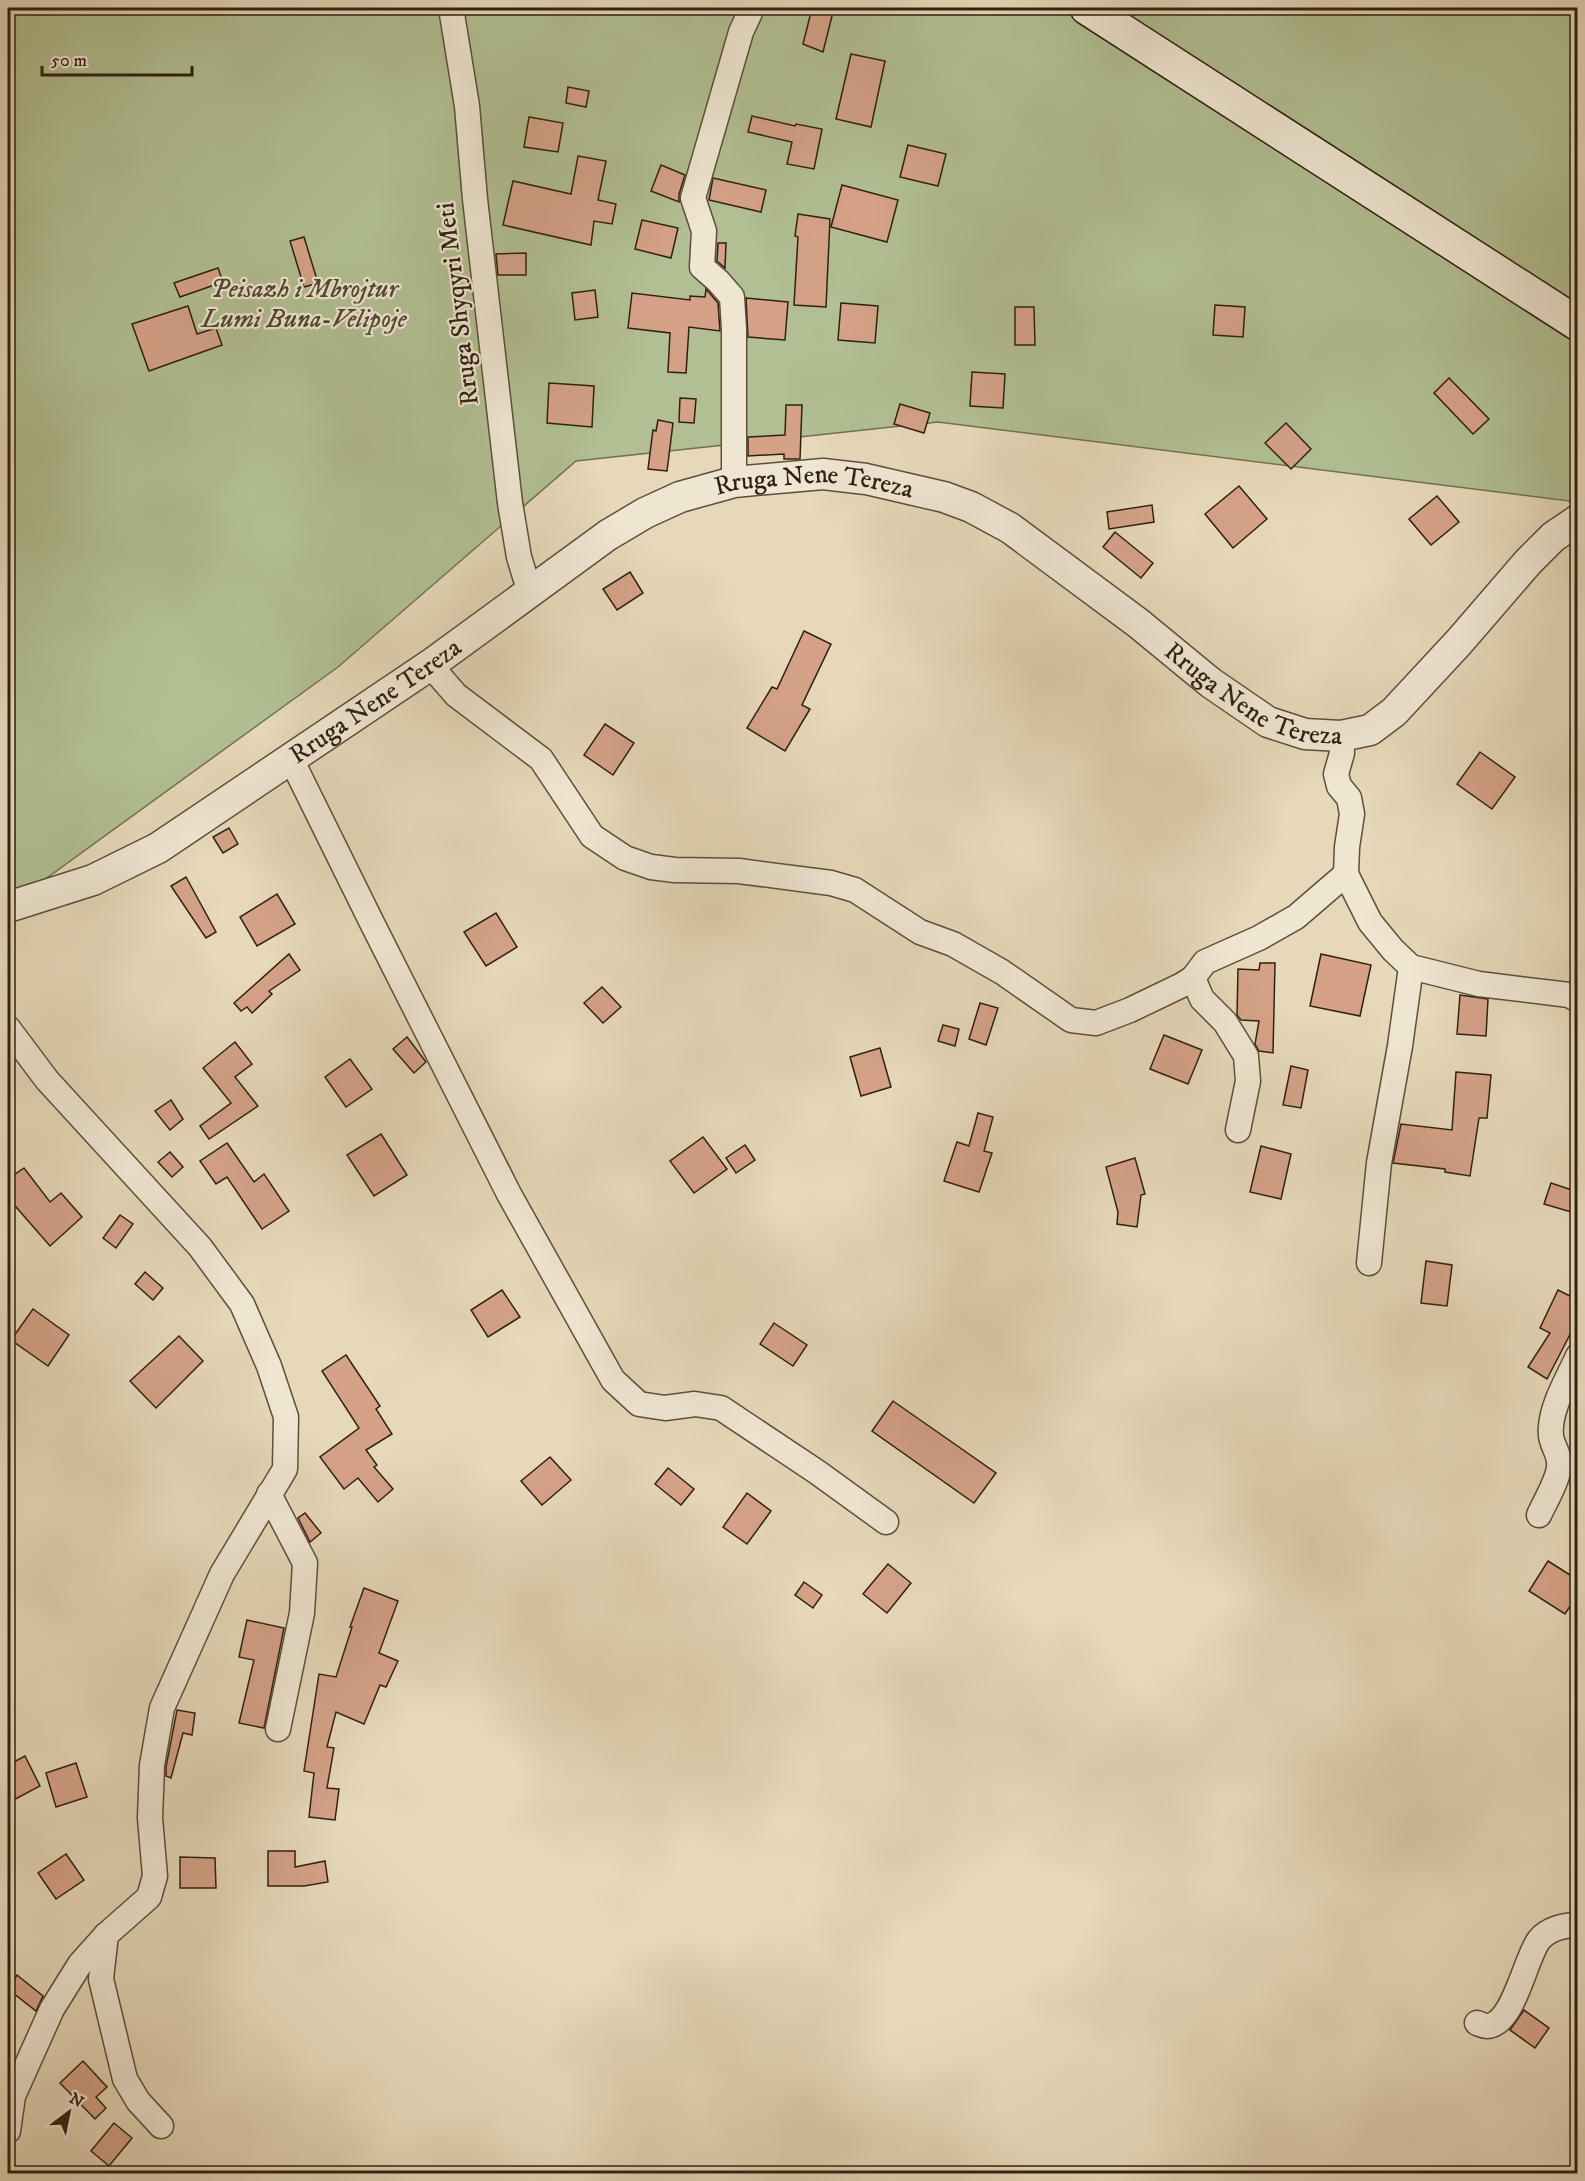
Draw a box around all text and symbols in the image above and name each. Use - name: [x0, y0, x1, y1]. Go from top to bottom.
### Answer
- scale bar: [42, 39, 192, 77]
- text: 50 m: [51, 50, 87, 72]
- street label: Rruga Shyqyri Meti: [429, 201, 487, 407]
- park label: Peisazh i Mbrojtur Lumi Buna-Velipoje: [199, 273, 408, 336]
- street label: Rruga Nene Tereza: [710, 457, 917, 506]
- street label: Rruga Nene Tereza: [283, 631, 468, 771]
- street label: Rruga Nene Tereza: [1158, 635, 1343, 753]
- north arrow: [39, 2082, 99, 2142]
- text: N: [66, 2088, 87, 2112]

